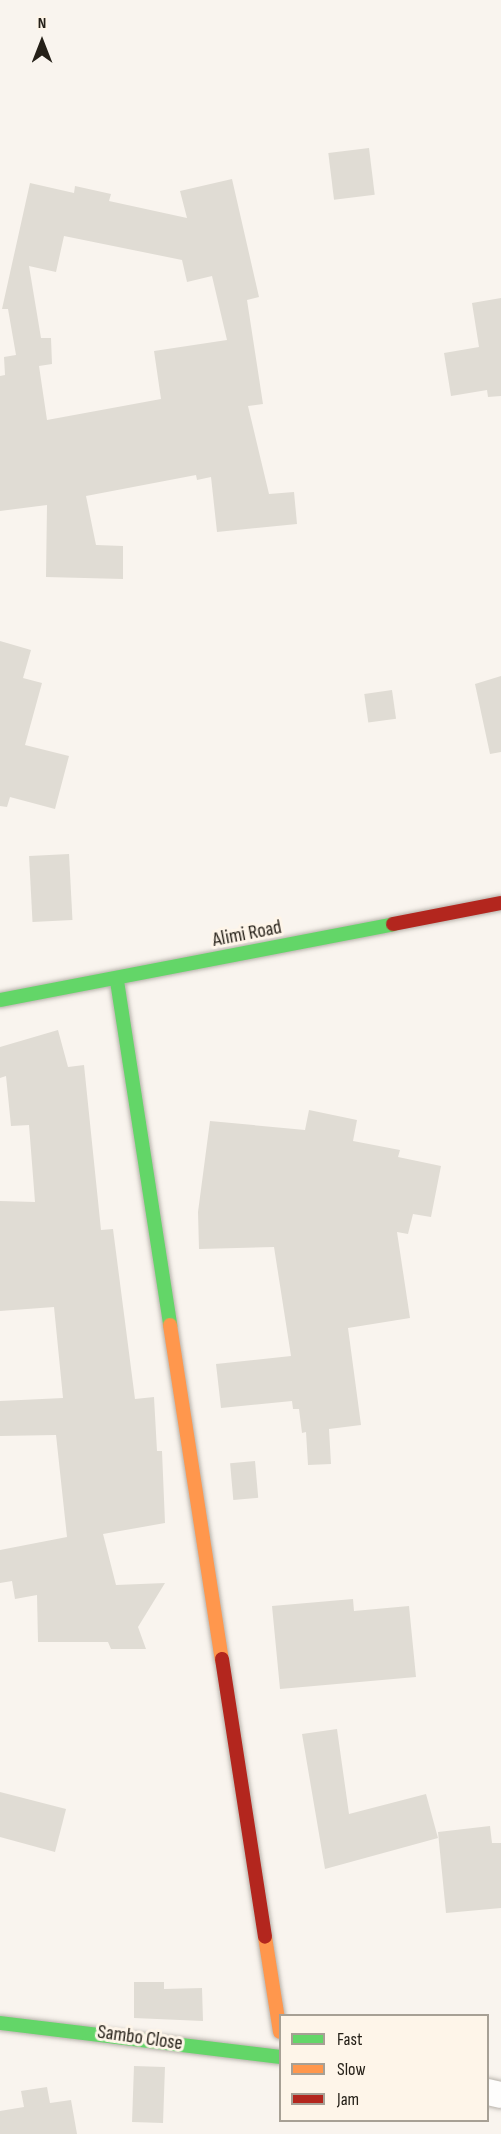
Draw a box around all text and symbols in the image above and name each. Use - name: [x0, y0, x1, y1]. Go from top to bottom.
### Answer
- north arrow: [12, 12, 72, 72]
- text: N: [38, 14, 46, 33]
- street label: Alimi Road: [210, 916, 284, 952]
- legend: [279, 2014, 489, 2122]
- street label: Sambo Close: [96, 2020, 184, 2056]
- text: Fast: [337, 2029, 362, 2050]
- text: Slow: [337, 2059, 366, 2080]
- text: Jam: [337, 2089, 359, 2110]

